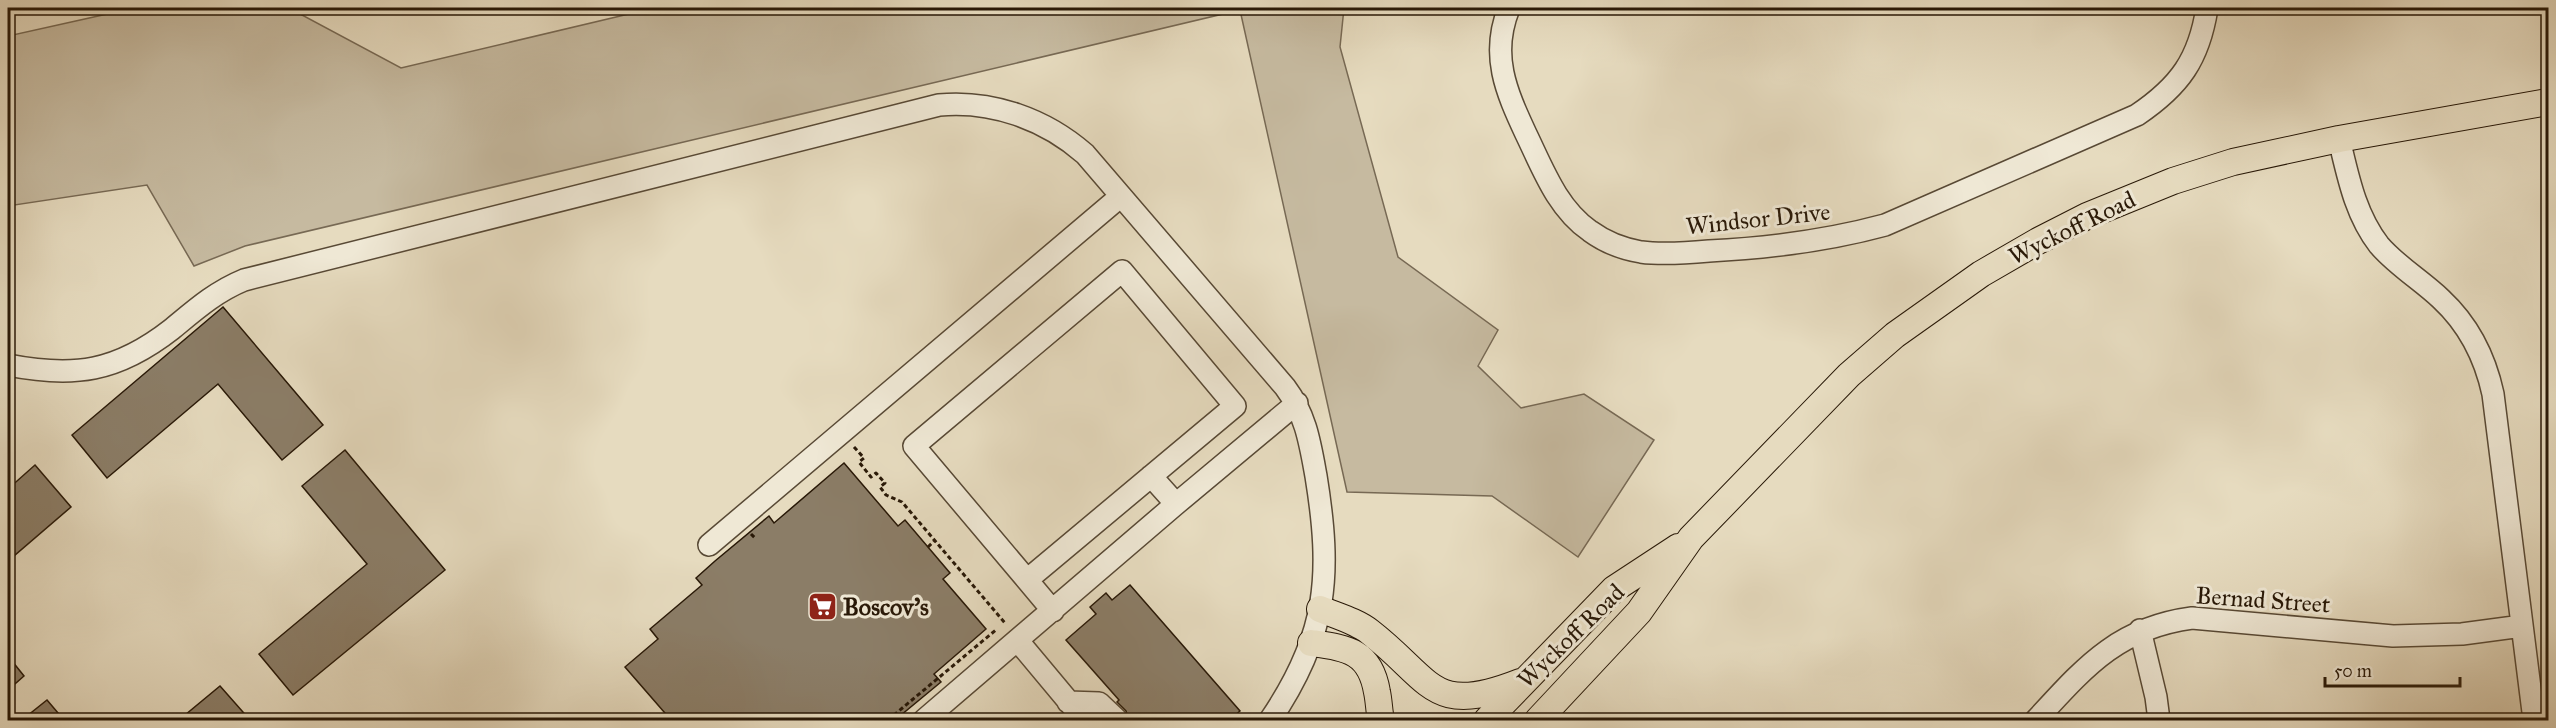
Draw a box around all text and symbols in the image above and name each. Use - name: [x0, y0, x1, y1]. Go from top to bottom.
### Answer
- street label: Wyckoff Road: [2004, 184, 2140, 272]
- street label: Windsor Drive: [1684, 197, 1832, 241]
- street label: Wyckoff Road: [1511, 577, 1631, 695]
- street label: Bernad Street: [2195, 580, 2332, 620]
- supermarket icon: Boscov's: [806, 591, 838, 623]
- place label: Boscov's: [843, 592, 929, 622]
- scale bar: [2325, 650, 2460, 688]
- text: 50 m: [2334, 660, 2372, 682]

